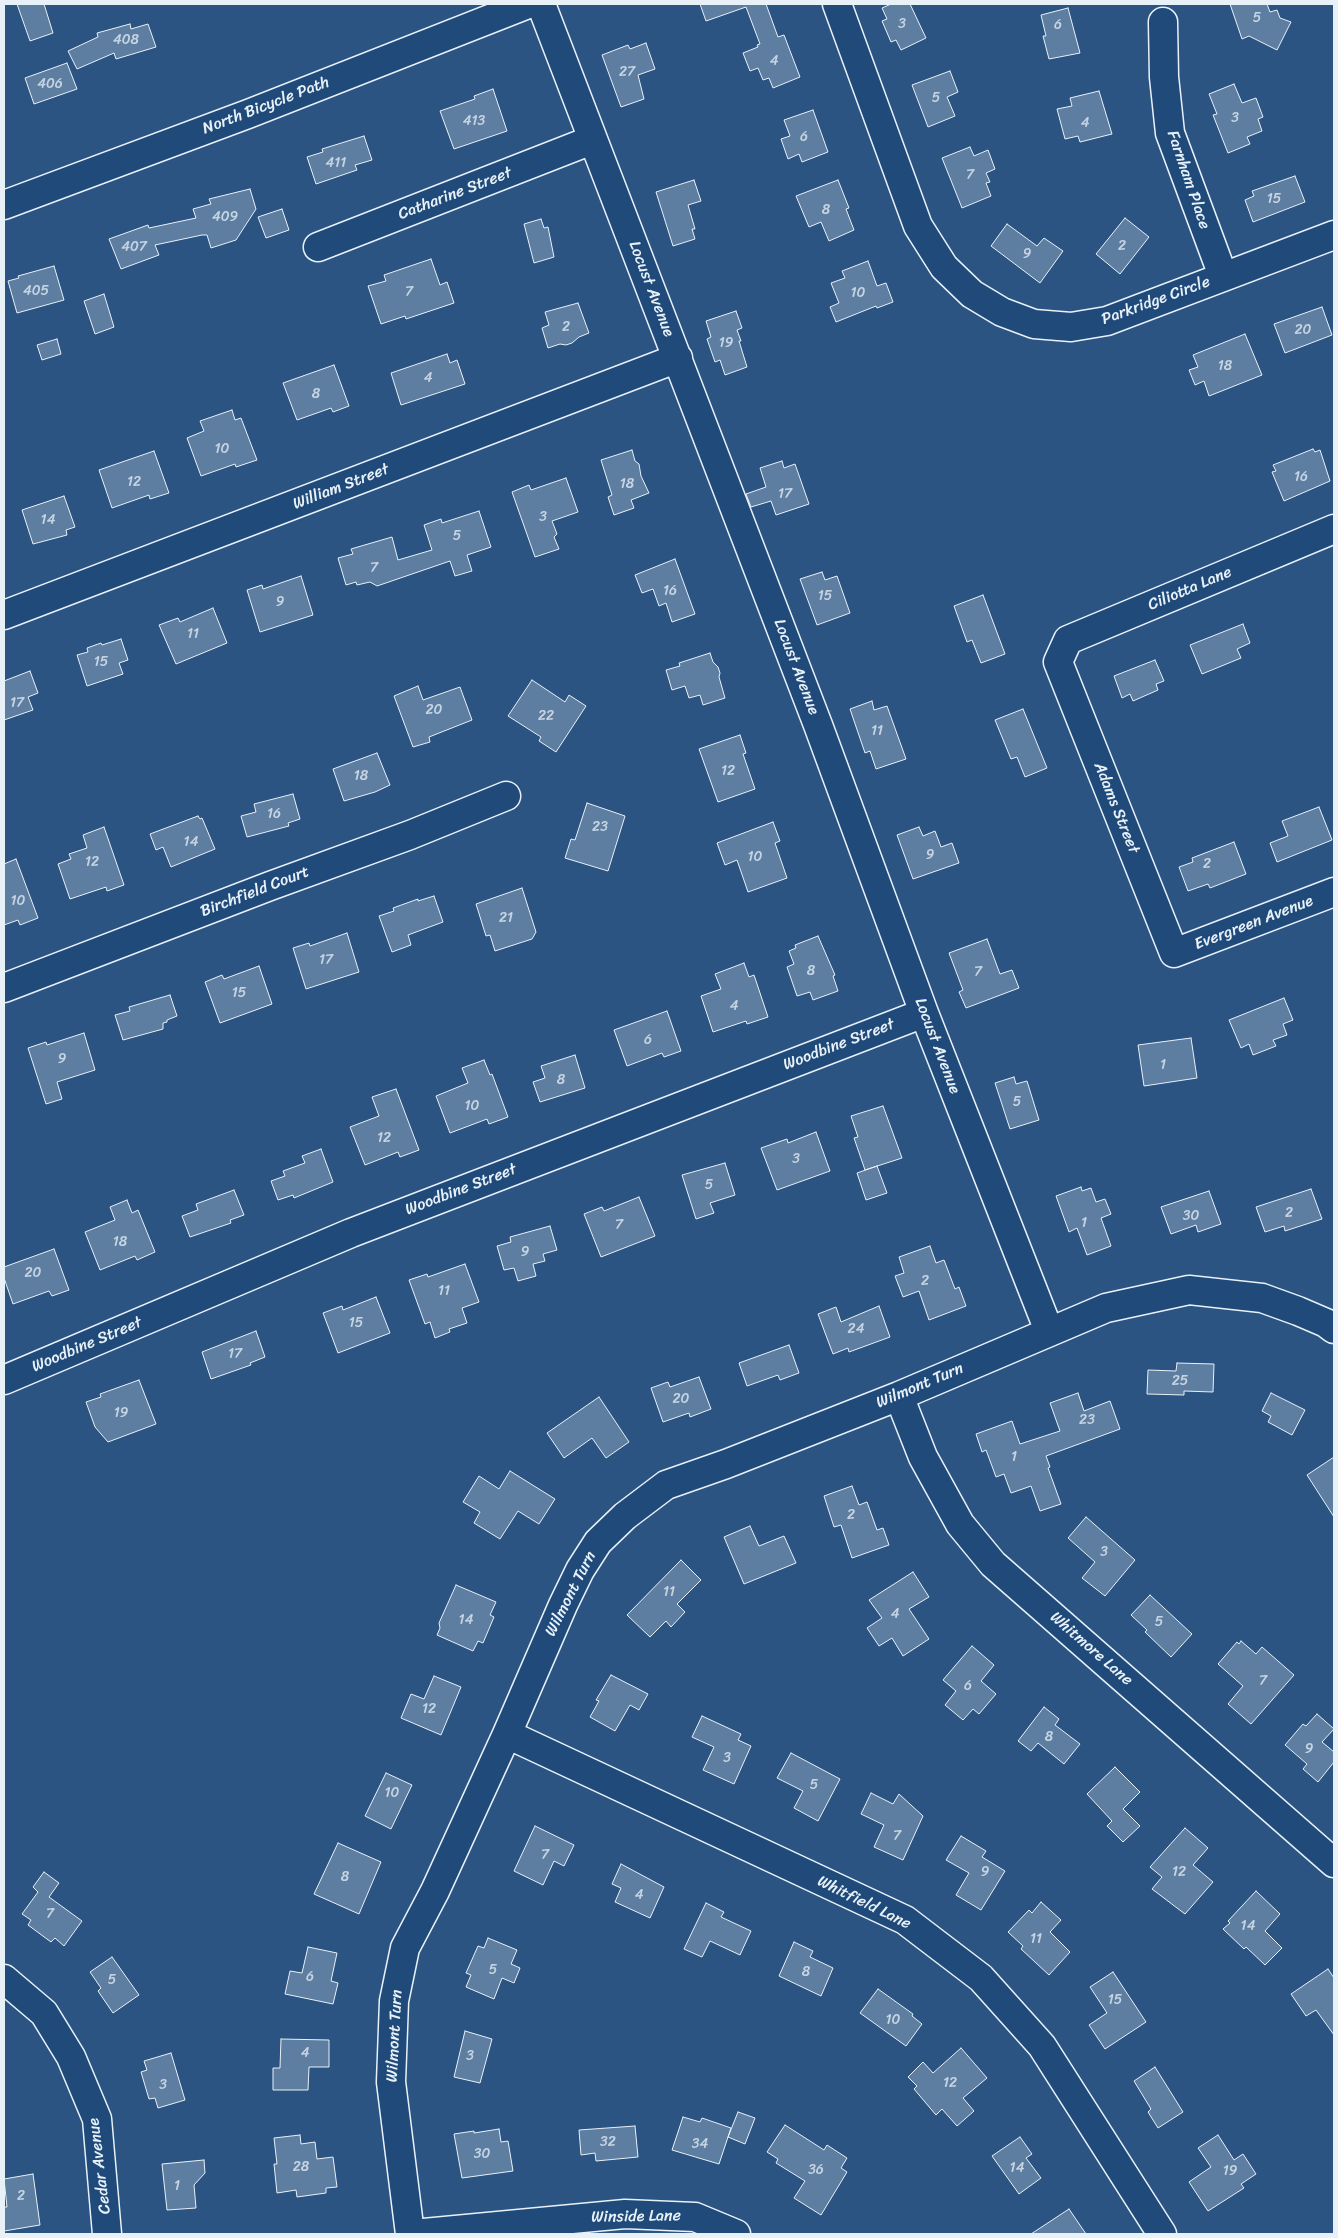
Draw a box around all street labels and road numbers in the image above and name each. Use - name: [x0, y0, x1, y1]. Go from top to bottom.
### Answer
- street label: North Bicycle Path: [200, 73, 332, 139]
- street label: Farnham Place: [1162, 128, 1214, 232]
- street label: Catharine Street: [396, 164, 514, 224]
- street label: Locust Avenue: [624, 238, 678, 340]
- street label: Parkridge Circle: [1099, 273, 1213, 329]
- street label: William Street: [290, 460, 392, 514]
- street label: Ciliotta Lane: [1145, 563, 1235, 615]
- street label: Locust Avenue: [769, 616, 823, 718]
- street label: Adams Street: [1089, 760, 1143, 856]
- street label: Birchfield Court: [198, 862, 312, 922]
- street label: Evergreen Avenue: [1192, 892, 1316, 954]
- street label: Locust Avenue: [910, 995, 964, 1097]
- street label: Woodbine Street: [781, 1015, 897, 1075]
- street label: Woodbine Street: [403, 1160, 519, 1220]
- street label: Woodbine Street: [29, 1313, 145, 1377]
- street label: Wilmont Turn: [874, 1359, 966, 1413]
- street label: Wilmont Turn: [541, 1548, 601, 1640]
- street label: Whitmore Lane: [1046, 1608, 1136, 1690]
- street label: Whitfield Lane: [814, 1872, 914, 1934]
- street label: Wilmont Turn: [383, 1989, 407, 2083]
- street label: Cedar Avenue: [85, 2117, 115, 2215]
- street label: Winside Lane: [591, 2207, 681, 2227]

